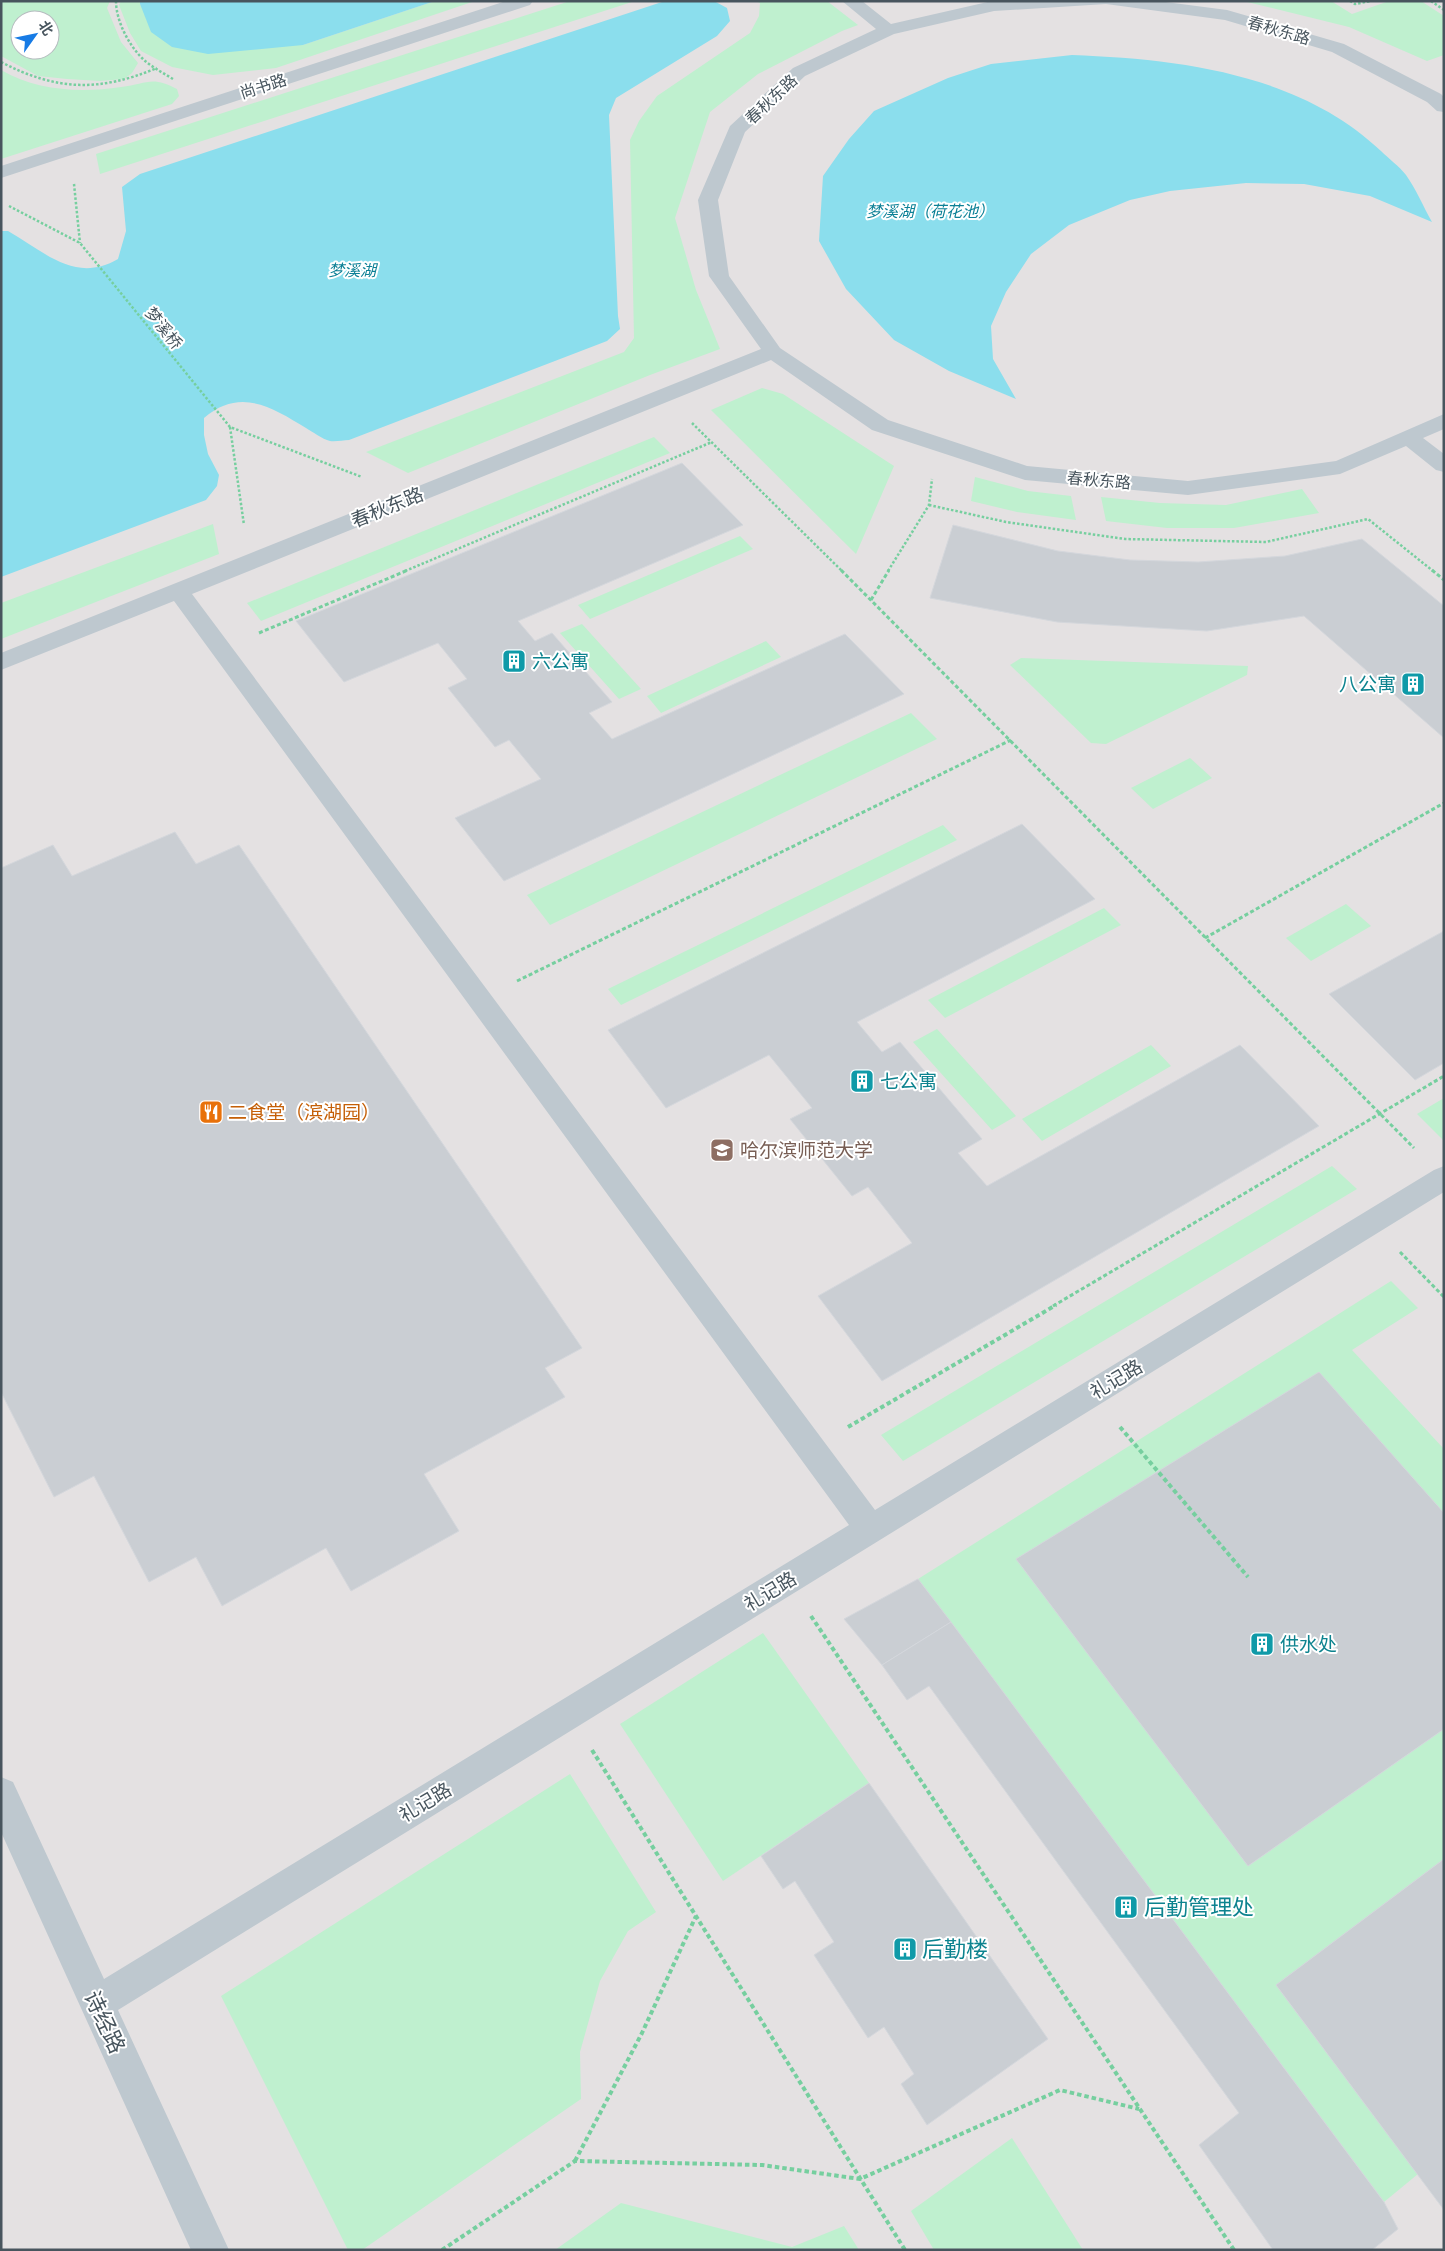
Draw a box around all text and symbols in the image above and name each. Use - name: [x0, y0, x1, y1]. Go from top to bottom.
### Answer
- north arrow: [10, 10, 60, 60]
- street label: 春秋东路: [1245, 13, 1312, 48]
- text: 北: [35, 18, 56, 39]
- street label: 尚书路: [237, 70, 289, 103]
- street label: 春秋东路: [741, 71, 801, 128]
- water label: 梦溪湖（荷花池）: [866, 202, 994, 221]
- water label: 梦溪湖: [328, 261, 379, 280]
- street label: 梦溪桥: [141, 304, 186, 353]
- street label: 春秋东路: [1066, 468, 1132, 493]
- street label: 春秋东路: [348, 483, 427, 532]
- building icon: 六公寓: [501, 648, 527, 674]
- place label: 六公寓: [532, 651, 589, 673]
- building icon: 八公寓: [1400, 671, 1426, 697]
- place label: 八公寓: [1339, 674, 1396, 696]
- building icon: 七公寓: [849, 1068, 875, 1094]
- place label: 七公寓: [880, 1071, 937, 1093]
- restaurant icon: 二食堂（滨湖园）: [198, 1099, 224, 1125]
- place label: 二食堂（滨湖园）: [228, 1102, 380, 1124]
- school or university icon: 哈尔滨师范大学: [709, 1137, 735, 1163]
- place label: 哈尔滨师范大学: [740, 1140, 873, 1162]
- street label: 礼记路: [1086, 1356, 1147, 1404]
- street label: 礼记路: [740, 1568, 801, 1616]
- building icon: 供水处: [1249, 1631, 1275, 1657]
- place label: 供水处: [1280, 1634, 1337, 1656]
- street label: 礼记路: [395, 1779, 456, 1827]
- building icon: 后勤管理处: [1113, 1894, 1139, 1920]
- place label: 后勤管理处: [1144, 1895, 1254, 1921]
- building icon: 后勤楼: [892, 1936, 918, 1962]
- place label: 后勤楼: [922, 1937, 988, 1963]
- street label: 诗经路: [78, 1987, 130, 2058]

